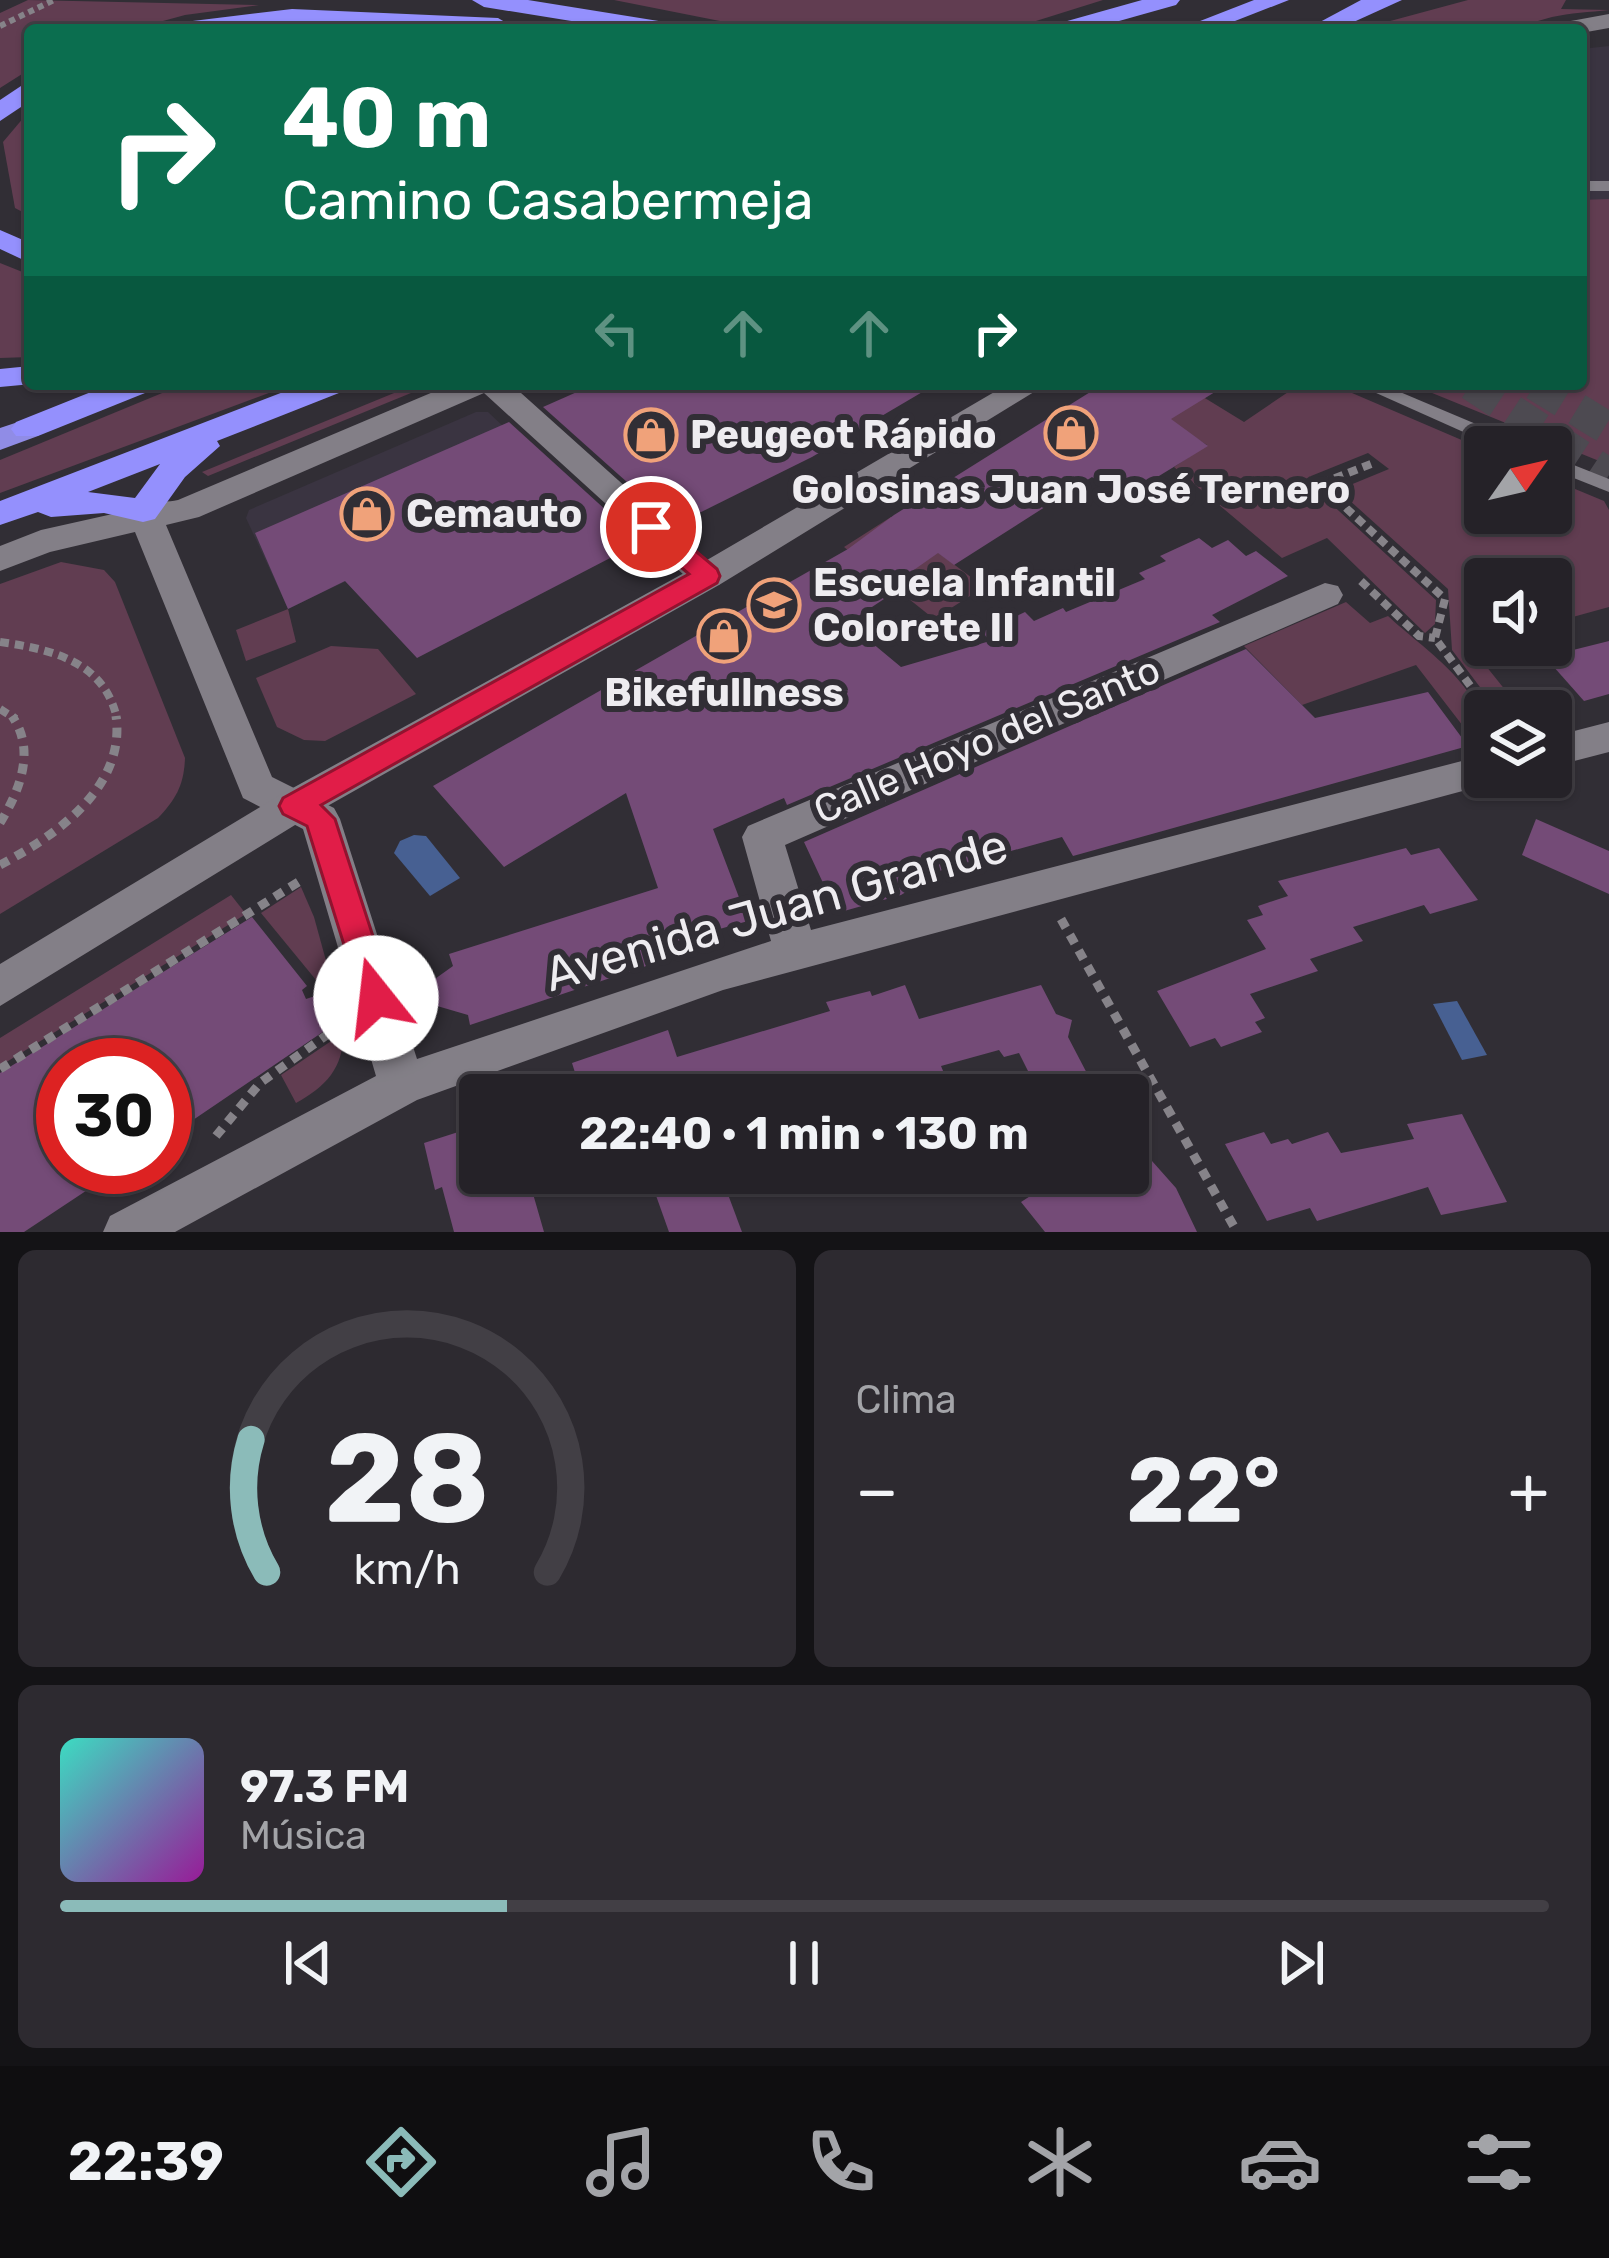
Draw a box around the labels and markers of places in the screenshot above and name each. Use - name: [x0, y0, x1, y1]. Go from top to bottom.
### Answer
- shop icon: Golosinas Juan José Ternero: [1043, 405, 1099, 461]
- shop icon: Peugeot Rápido: [623, 407, 679, 463]
- place label: Peugeot Rápido: [690, 412, 997, 458]
- place label: Golosinas Juan José Ternero: [792, 467, 1350, 513]
- pin: [600, 476, 702, 578]
- shop icon: Cemauto: [339, 486, 395, 542]
- place label: Cemauto: [406, 491, 582, 537]
- place label: Escuela Infantil Colorete II: [813, 560, 1116, 651]
- school or university icon: Escuela Infantil Colorete II: [746, 577, 802, 633]
- shop icon: Bikefullness: [696, 608, 752, 664]
- place label: Bikefullness: [604, 670, 844, 716]

